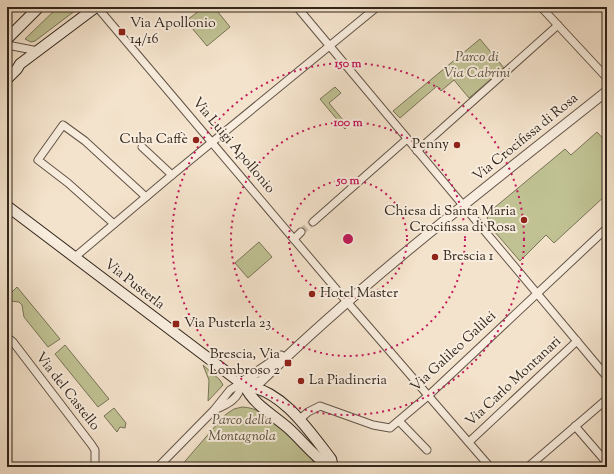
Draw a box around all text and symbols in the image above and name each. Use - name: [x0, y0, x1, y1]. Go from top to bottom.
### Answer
- place label: Via Apollonio 14/16: [130, 14, 216, 50]
- marker: Via Apollonio 14/16: [117, 27, 127, 37]
- park label: Parco di Via Cabrini: [444, 48, 511, 84]
- text: 150 m: [333, 55, 362, 73]
- street label: Via Crocifissa di Rosa: [469, 89, 583, 187]
- street label: Via Luigi Apollonio: [187, 94, 279, 199]
- text: 100 m: [332, 114, 363, 132]
- place label: Cuba Caffè: [120, 130, 188, 150]
- marker: Cuba Caffè: [191, 135, 201, 145]
- place label: Penny: [412, 135, 449, 155]
- marker: Penny: [452, 140, 462, 150]
- text: 50 m: [336, 172, 360, 190]
- place label: Chiesa di Santa Maria Crocifissa di Rosa: [384, 202, 517, 238]
- marker: Chiesa di Santa Maria Crocifissa di Rosa: [519, 215, 529, 225]
- centre of rings: [341, 232, 355, 246]
- place label: Brescia 1: [443, 247, 494, 267]
- marker: Brescia 1: [430, 252, 440, 262]
- street label: Via Pusterla: [99, 255, 169, 315]
- place label: Hotel Master: [320, 284, 399, 304]
- marker: Hotel Master: [307, 289, 317, 299]
- street label: Via Galileo Galilei: [407, 307, 501, 397]
- place label: Via Pusterla 23: [184, 314, 272, 334]
- marker: Via Pusterla 23: [171, 319, 181, 329]
- street label: Via Carlo Montanari: [462, 332, 566, 432]
- place label: Brescia, Via Lombroso 2: [209, 345, 281, 381]
- street label: Via del Castello: [30, 349, 104, 436]
- marker: Brescia, Via Lombroso 2: [283, 358, 293, 368]
- place label: La Piadineria: [309, 371, 388, 391]
- marker: La Piadineria: [296, 376, 306, 386]
- park label: Parco della Montagnola: [208, 411, 276, 447]

